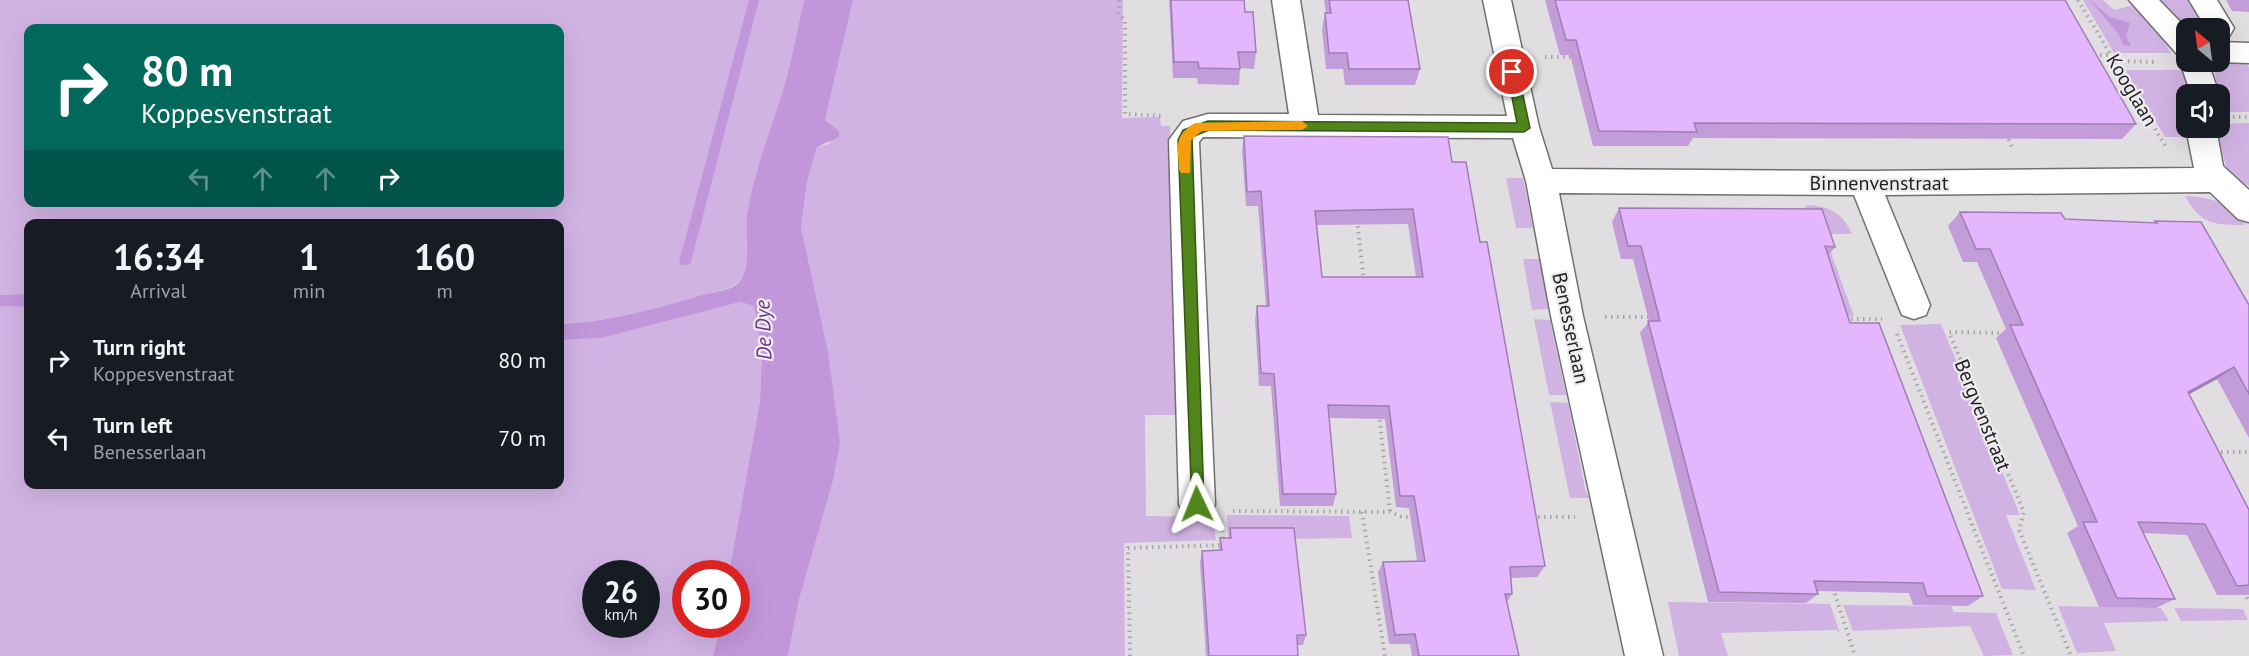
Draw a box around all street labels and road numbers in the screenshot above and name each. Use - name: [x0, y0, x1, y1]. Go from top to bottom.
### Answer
- street label: Kooglaan: [2100, 49, 2164, 131]
- street label: Binnenvenstraat: [1809, 170, 1949, 196]
- street label: Benesserlaan: [1546, 270, 1596, 386]
- street label: Bergvenstraat: [1949, 355, 2017, 475]

